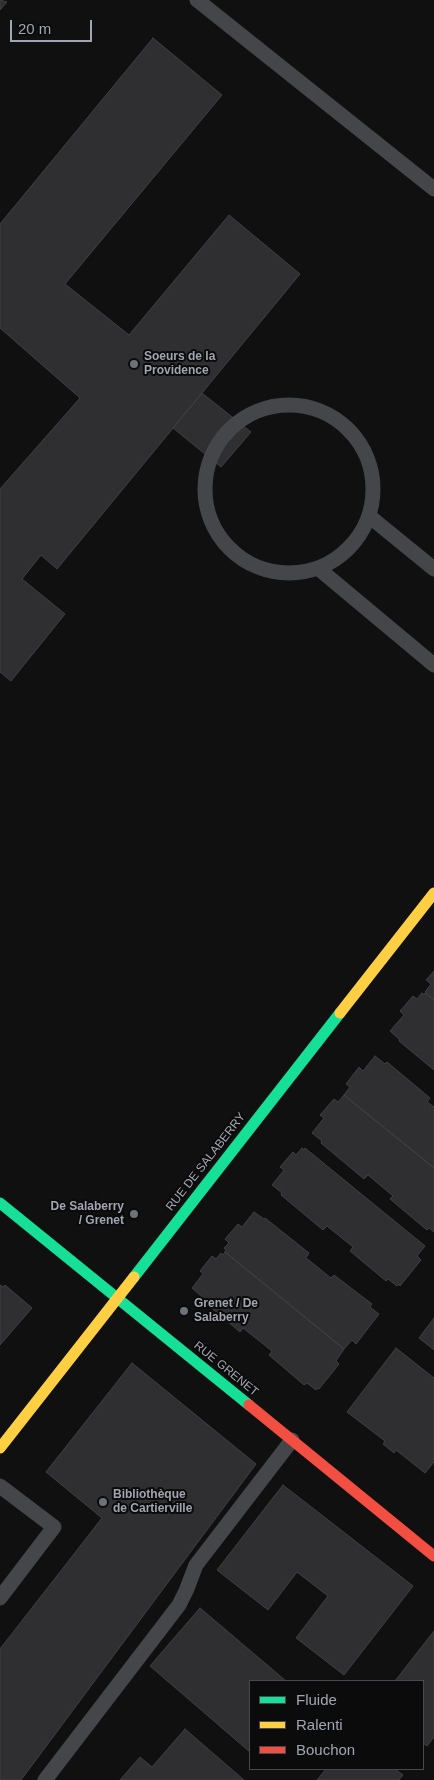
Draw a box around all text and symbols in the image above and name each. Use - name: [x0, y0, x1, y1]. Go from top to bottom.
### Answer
- scale bar: [12, 10, 95, 42]
- text: 20 m: [18, 20, 51, 37]
- place label: Soeurs de la Providence: [144, 350, 215, 378]
- marker: Soeurs de la Providence: [128, 358, 140, 370]
- street label: RUE DE SALABERRY: [163, 1110, 249, 1214]
- place label: De Salaberry / Grenet: [51, 1200, 124, 1228]
- marker: De Salaberry / Grenet: [128, 1208, 140, 1220]
- place label: Grenet / De Salaberry: [194, 1297, 258, 1325]
- marker: Grenet / De Salaberry: [178, 1305, 190, 1317]
- street label: RUE GRENET: [191, 1339, 261, 1399]
- place label: Bibliothèque de Cartierville: [113, 1488, 192, 1516]
- marker: Bibliothèque de Cartierville: [97, 1496, 109, 1508]
- legend: [249, 1680, 424, 1770]
- text: Fluide: [296, 1691, 337, 1708]
- text: Ralenti: [296, 1716, 343, 1733]
- text: Bouchon: [296, 1741, 355, 1758]

